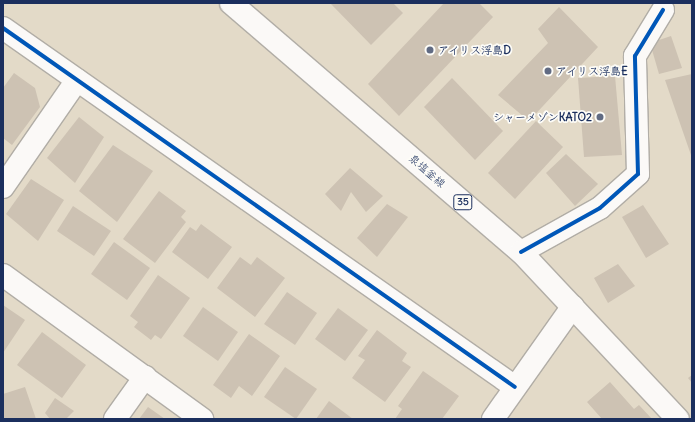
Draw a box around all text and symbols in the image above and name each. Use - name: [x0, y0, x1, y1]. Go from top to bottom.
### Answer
- place label: アイリス浮島D: [438, 43, 512, 57]
- marker: アイリス浮島D: [425, 45, 435, 55]
- place label: アイリス浮島E: [556, 64, 628, 78]
- marker: アイリス浮島E: [543, 66, 553, 76]
- place label: シャーメゾンKATO2: [493, 110, 592, 124]
- marker: シャーメゾンKATO2: [595, 112, 605, 122]
- street label: 泉塩釜線: [406, 152, 448, 190]
- road number: 35: [453, 194, 473, 210]

